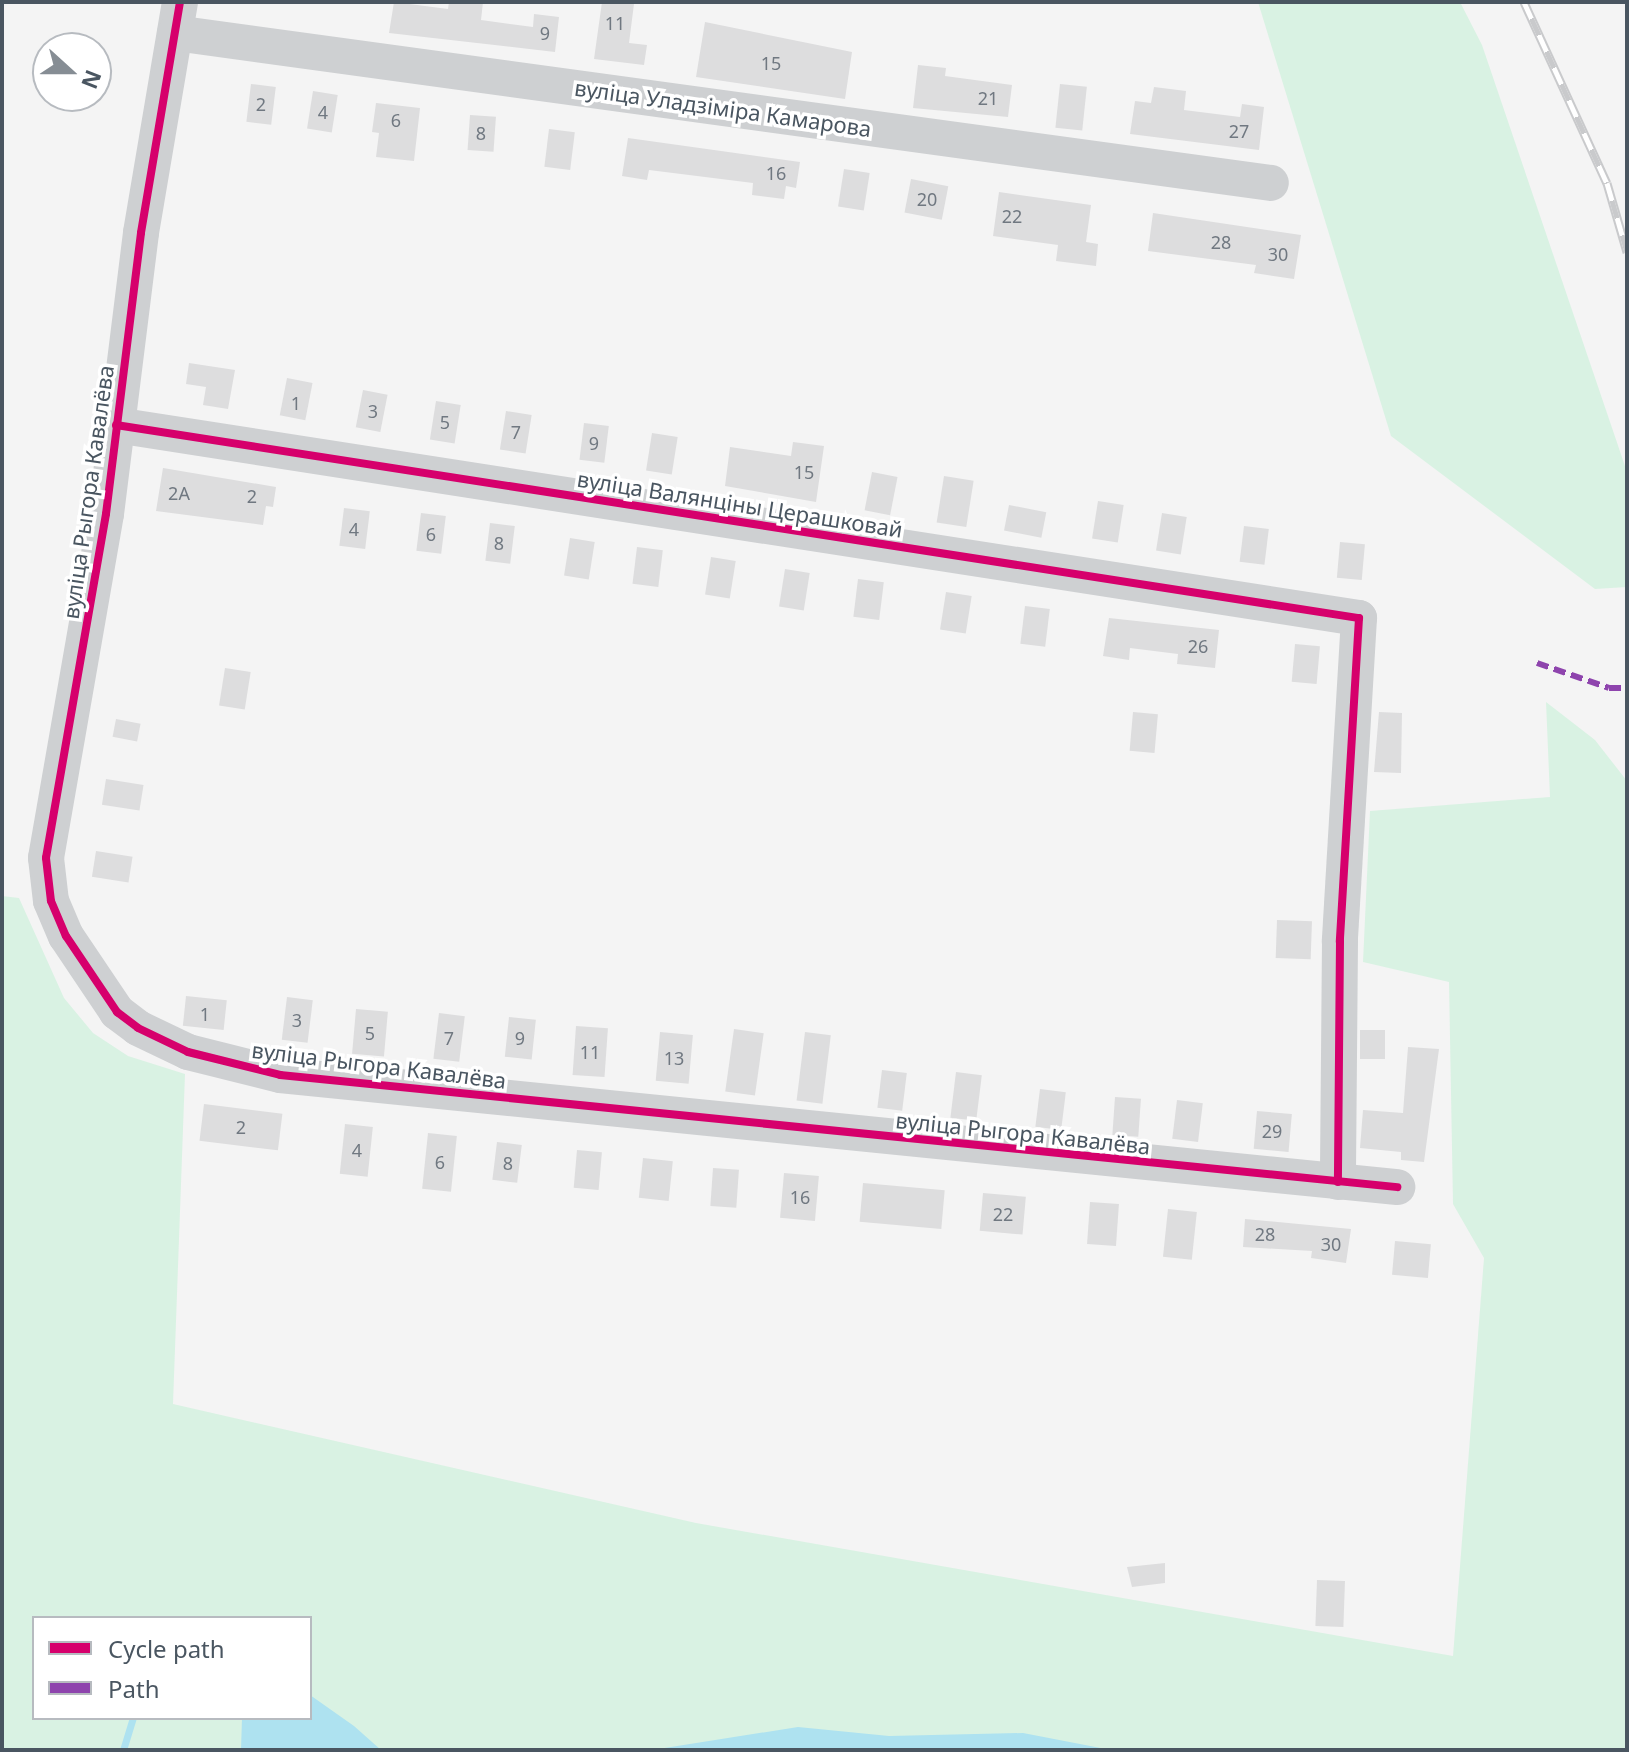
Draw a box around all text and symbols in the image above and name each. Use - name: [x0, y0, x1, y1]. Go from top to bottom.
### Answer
- house number: 11: [605, 12, 625, 34]
- house number: 9: [540, 22, 550, 44]
- north arrow: [32, 32, 112, 112]
- house number: 15: [761, 52, 781, 74]
- text: N: [75, 66, 110, 94]
- street label: вуліца Уладзіміра Камарова: [573, 74, 873, 142]
- house number: 21: [978, 87, 998, 109]
- house number: 2: [256, 93, 266, 115]
- house number: 4: [318, 101, 328, 123]
- house number: 6: [391, 109, 401, 131]
- house number: 27: [1229, 120, 1249, 142]
- house number: 8: [476, 122, 486, 144]
- house number: 16: [766, 162, 786, 184]
- house number: 20: [917, 188, 937, 210]
- house number: 22: [1002, 205, 1022, 227]
- house number: 28: [1211, 231, 1231, 253]
- house number: 30: [1268, 243, 1288, 265]
- street label: вуліца Рыгора Кавалёва: [57, 363, 119, 621]
- house number: 1: [291, 392, 301, 414]
- house number: 3: [368, 400, 378, 422]
- house number: 5: [440, 411, 450, 433]
- house number: 7: [511, 421, 521, 443]
- house number: 9: [589, 432, 599, 454]
- house number: 15: [794, 461, 814, 483]
- street label: вуліца Валянціны Церашковай: [575, 465, 905, 543]
- house number: 2А: [168, 482, 190, 504]
- house number: 2: [247, 485, 257, 507]
- house number: 4: [349, 518, 359, 540]
- house number: 6: [426, 523, 436, 545]
- house number: 8: [494, 532, 504, 554]
- house number: 26: [1188, 635, 1208, 657]
- house number: 1: [200, 1003, 210, 1025]
- house number: 3: [292, 1009, 302, 1031]
- house number: 5: [365, 1022, 375, 1044]
- house number: 7: [444, 1027, 454, 1049]
- house number: 9: [515, 1027, 525, 1049]
- street label: вуліца Рыгора Кавалёва: [250, 1036, 508, 1094]
- house number: 11: [580, 1041, 600, 1063]
- house number: 13: [664, 1047, 684, 1069]
- street label: вуліца Рыгора Кавалёва: [894, 1106, 1152, 1160]
- house number: 2: [236, 1116, 246, 1138]
- house number: 29: [1262, 1120, 1282, 1142]
- house number: 4: [352, 1139, 362, 1161]
- house number: 6: [435, 1151, 445, 1173]
- house number: 8: [503, 1152, 513, 1174]
- house number: 16: [790, 1186, 810, 1208]
- house number: 22: [993, 1203, 1013, 1225]
- house number: 28: [1255, 1223, 1275, 1245]
- house number: 30: [1321, 1233, 1341, 1255]
- legend: [32, 1616, 312, 1720]
- text: Cycle path: [108, 1632, 225, 1665]
- text: Path: [108, 1672, 159, 1705]

